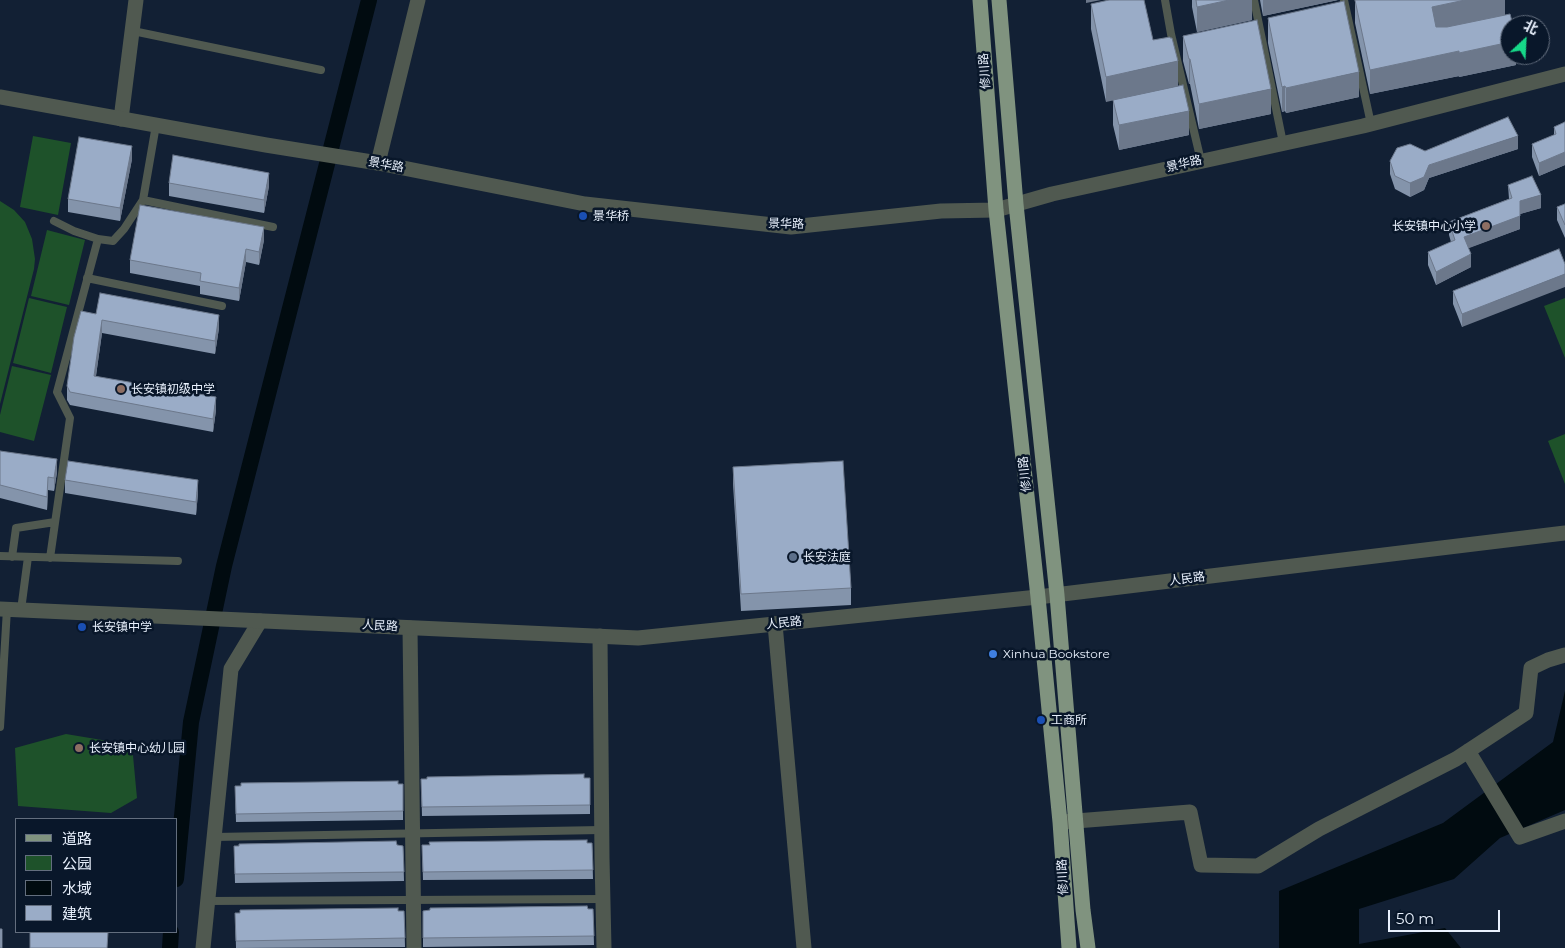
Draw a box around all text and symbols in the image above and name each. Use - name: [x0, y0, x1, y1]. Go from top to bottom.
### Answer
- north arrow: [1500, 15, 1550, 65]
- text: 北: [1521, 16, 1541, 38]
- street label: 修川路: [977, 53, 993, 89]
- street label: 景华路: [1165, 153, 1203, 175]
- street label: 景华路: [367, 155, 405, 175]
- place label: 景华桥: [593, 209, 629, 223]
- marker: 景华桥: [577, 210, 589, 222]
- street label: 景华路: [768, 216, 804, 232]
- place label: 长安镇中心小学: [1392, 219, 1476, 233]
- marker: 长安镇中心小学: [1480, 220, 1492, 232]
- place label: 长安镇初级中学: [131, 382, 215, 396]
- marker: 长安镇初级中学: [115, 383, 127, 395]
- street label: 修川路: [1016, 455, 1034, 493]
- place label: 长安法庭: [803, 550, 851, 564]
- marker: 长安法庭: [787, 551, 799, 563]
- street label: 人民路: [1168, 570, 1206, 588]
- street label: 人民路: [765, 614, 803, 632]
- street label: 人民路: [362, 618, 398, 634]
- place label: 长安镇中学: [92, 620, 152, 634]
- marker: 长安镇中学: [76, 621, 88, 633]
- place label: Xinhua Bookstore: [1003, 647, 1110, 661]
- marker: Xinhua Bookstore: [987, 648, 999, 660]
- place label: 工商所: [1051, 713, 1087, 727]
- marker: 工商所: [1035, 714, 1047, 726]
- place label: 长安镇中心幼儿园: [89, 741, 185, 755]
- marker: 长安镇中心幼儿园: [73, 742, 85, 754]
- legend: [15, 818, 178, 933]
- text: 道路: [62, 829, 92, 848]
- text: 公园: [62, 854, 92, 873]
- street label: 修川路: [1055, 859, 1071, 895]
- text: 水域: [62, 879, 92, 898]
- scale bar: [1390, 900, 1502, 932]
- text: 建筑: [62, 904, 92, 923]
- text: 50 m: [1396, 909, 1434, 928]

